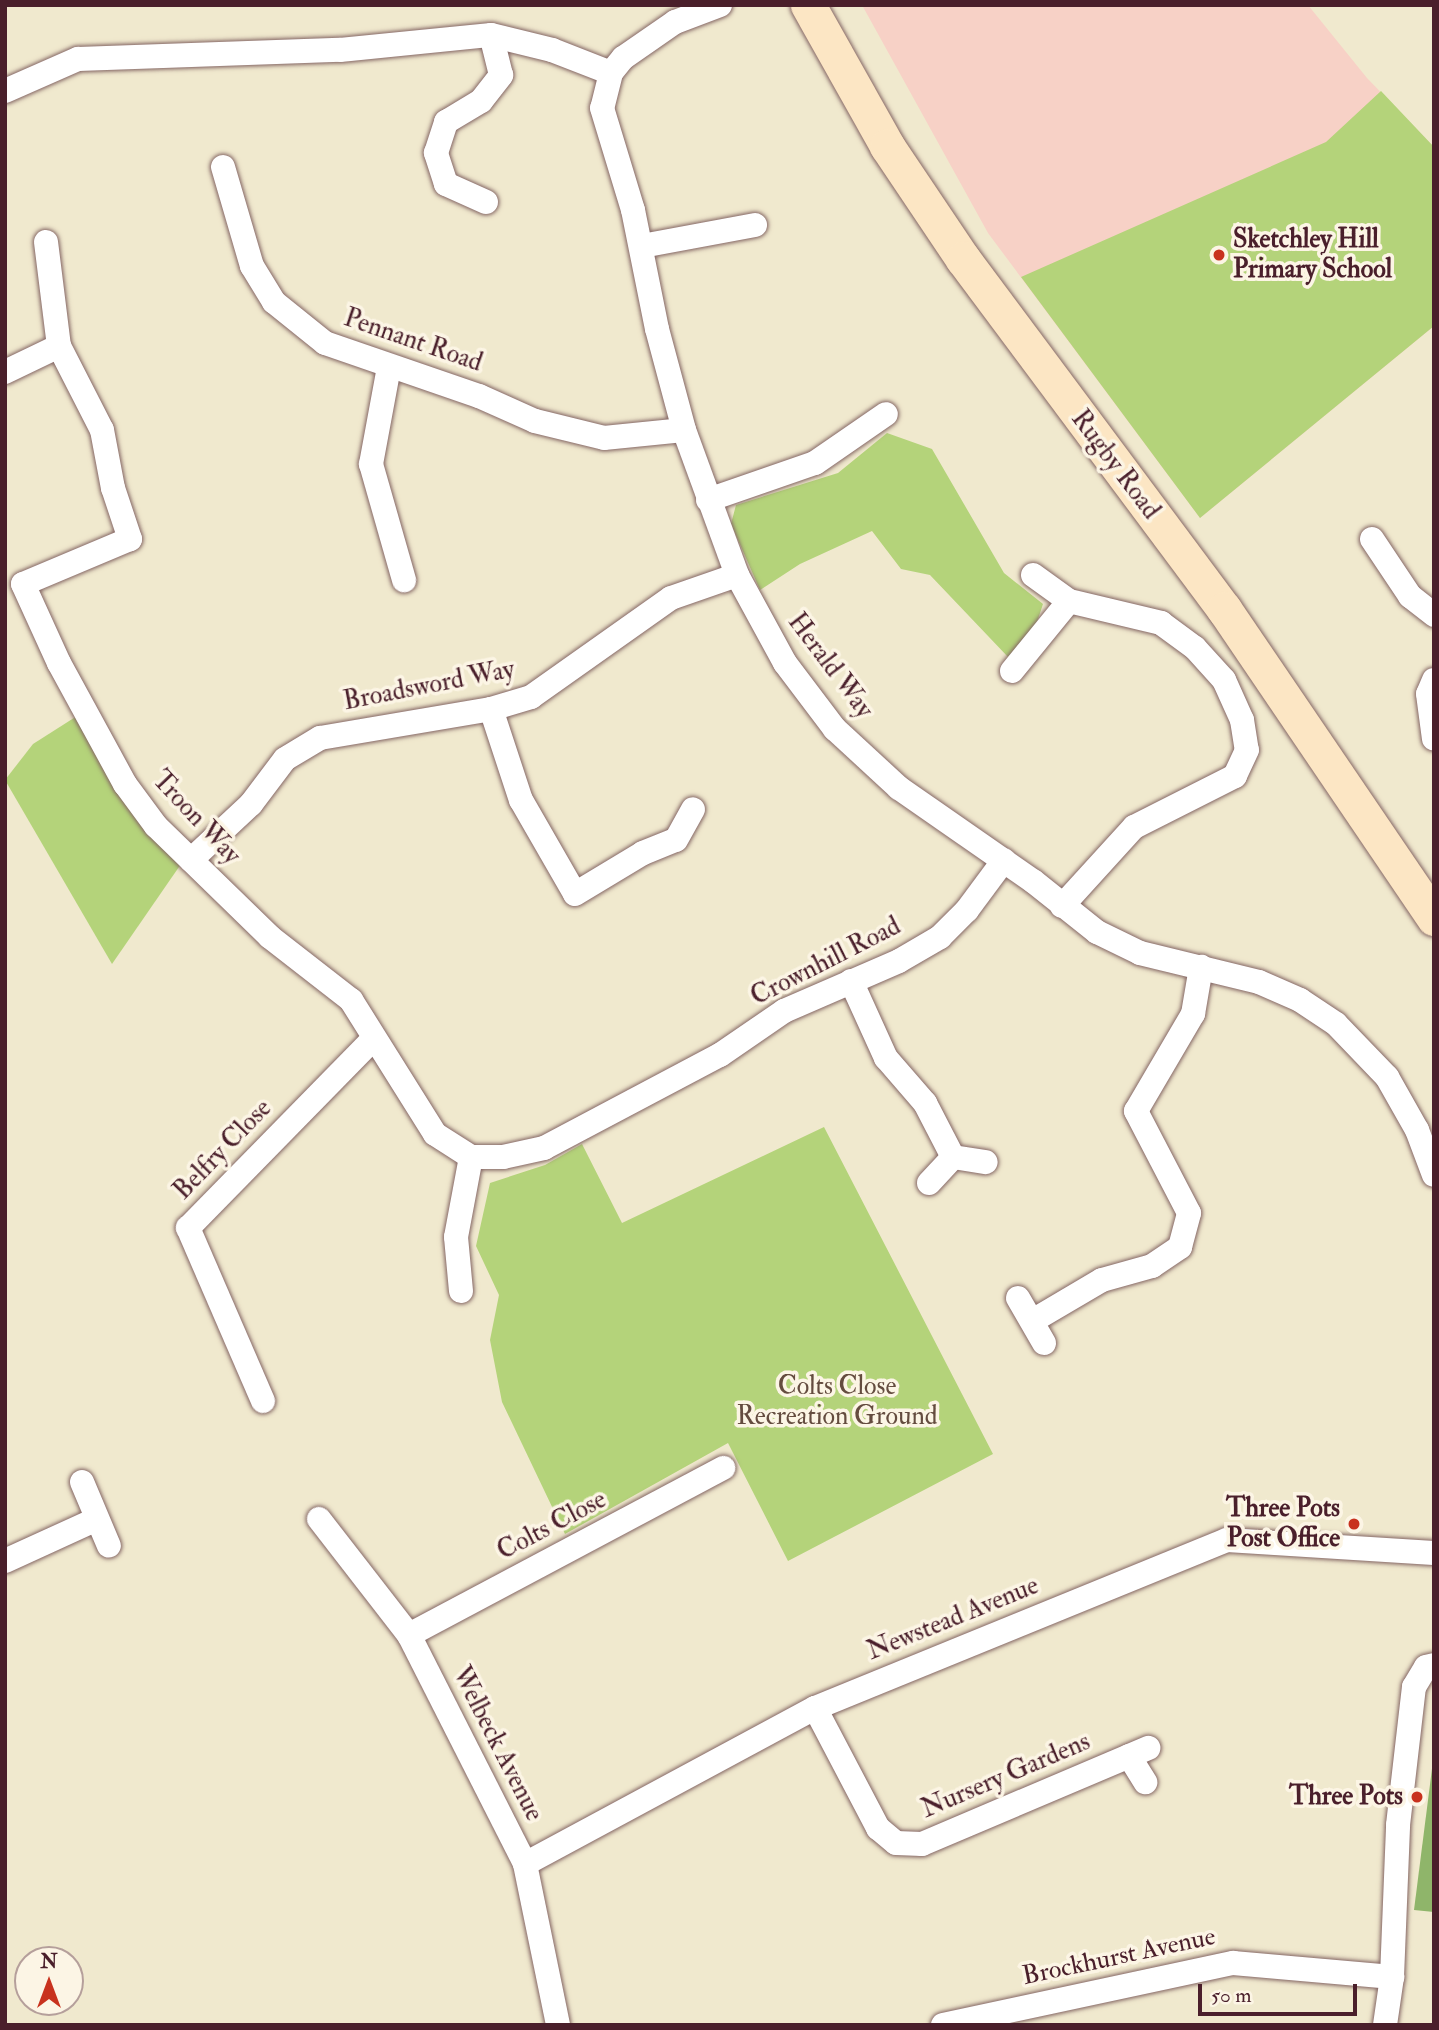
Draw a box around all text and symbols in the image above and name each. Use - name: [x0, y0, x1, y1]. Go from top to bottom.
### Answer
- place label: Sketchley Hill Primary School: [1233, 224, 1392, 286]
- marker: Sketchley Hill Primary School: [1211, 247, 1227, 263]
- street label: Pennant Road: [340, 303, 486, 379]
- street label: Rugby Road: [1064, 404, 1166, 526]
- street label: Herald Way: [780, 607, 880, 725]
- street label: Broadsword Way: [341, 654, 517, 718]
- street label: Troon Way: [145, 765, 247, 871]
- street label: Crownhill Road: [746, 911, 906, 1013]
- street label: Belfry Close: [168, 1093, 278, 1207]
- park label: Colts Close Recreation Ground: [736, 1371, 938, 1432]
- street label: Colts Close: [492, 1484, 612, 1568]
- place label: Three Pots Post Office: [1226, 1493, 1340, 1554]
- marker: Three Pots Post Office: [1346, 1516, 1362, 1532]
- street label: Newstead Avenue: [863, 1570, 1043, 1668]
- street label: Welbeck Avenue: [445, 1662, 549, 1826]
- street label: Nursery Gardens: [917, 1726, 1095, 1826]
- place label: Three Pots: [1289, 1781, 1403, 1813]
- marker: Three Pots: [1409, 1789, 1425, 1805]
- street label: Brockhurst Avenue: [1020, 1921, 1218, 1993]
- north arrow: [14, 1946, 84, 2016]
- text: N: [40, 1950, 58, 1974]
- scale bar: [1201, 1970, 1360, 2014]
- text: 50 m: [1211, 1982, 1252, 2009]

